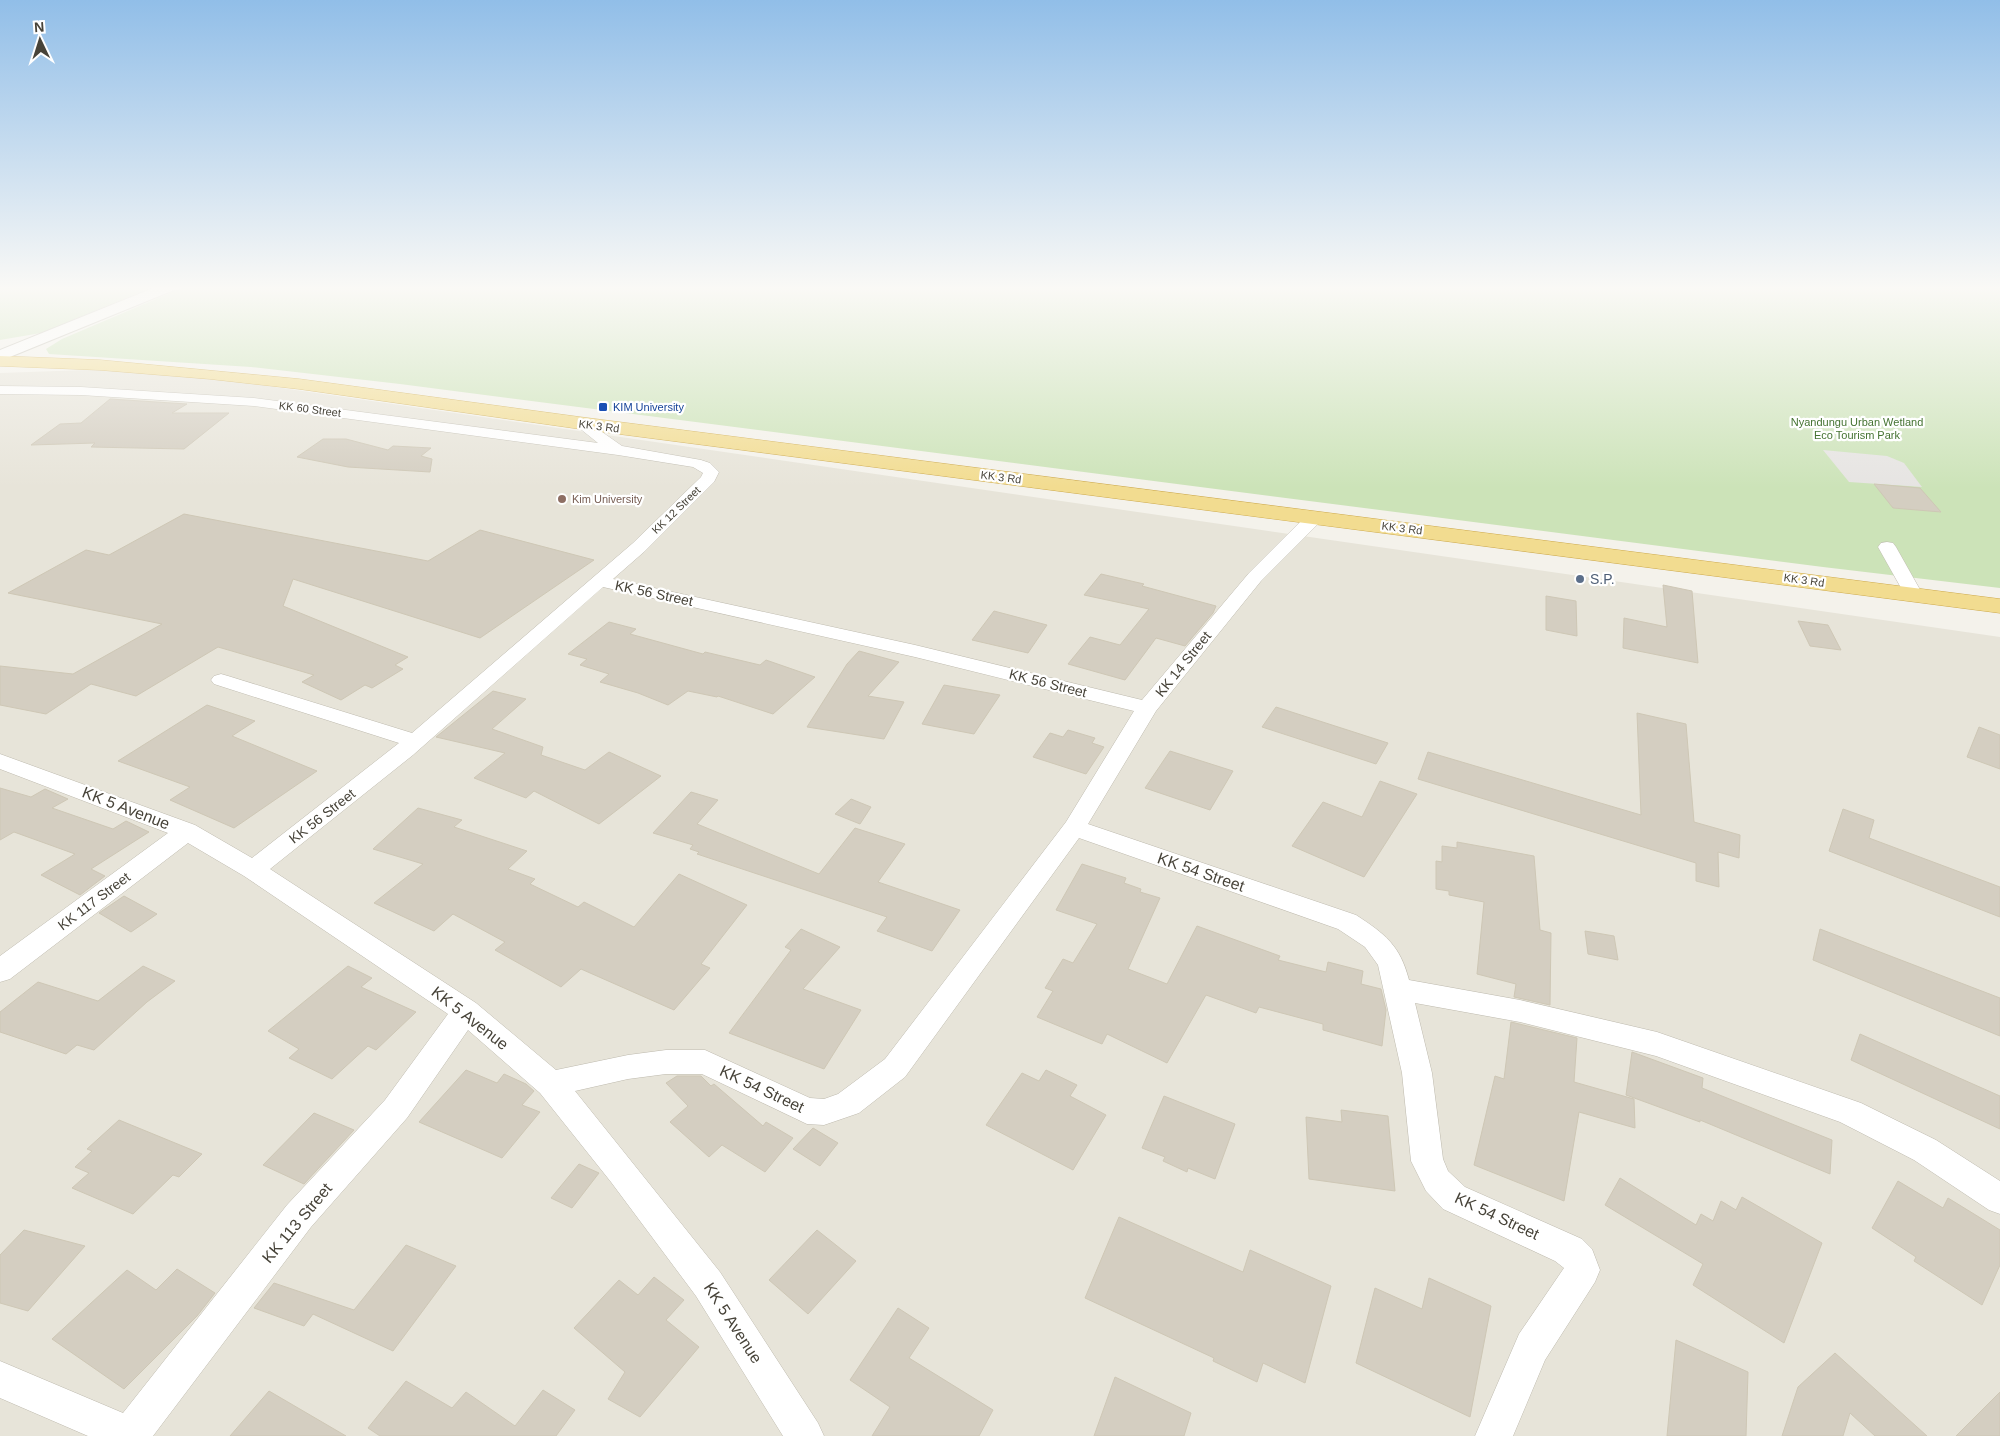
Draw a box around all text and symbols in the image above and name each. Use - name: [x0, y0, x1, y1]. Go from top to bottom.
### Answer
- north arrow: [15, 15, 65, 65]
- text: N: [33, 19, 45, 35]
- street label: KK 60 Street: [278, 399, 342, 419]
- marker: KIM University: [597, 401, 609, 413]
- place label: KIM University: [613, 401, 684, 413]
- park label: Nyandungu Urban Wetland Eco Tourism Park: [1791, 416, 1923, 441]
- street label: KK 3 Rd: [578, 418, 620, 434]
- street label: KK 3 Rd: [980, 469, 1022, 485]
- street label: KK 12 Street: [649, 484, 703, 536]
- marker: Kim University: [556, 493, 568, 505]
- place label: Kim University: [572, 493, 643, 505]
- street label: KK 3 Rd: [1381, 520, 1423, 536]
- place label: S.P.: [1590, 571, 1615, 587]
- street label: KK 3 Rd: [1783, 571, 1825, 589]
- marker: S.P.: [1574, 573, 1586, 585]
- street label: KK 56 Street: [614, 577, 695, 609]
- street label: KK 14 Street: [1152, 628, 1214, 700]
- street label: KK 56 Street: [1008, 666, 1089, 700]
- street label: KK 5 Avenue: [80, 784, 172, 832]
- street label: KK 56 Street: [286, 785, 358, 847]
- street label: KK 54 Street: [1155, 849, 1247, 895]
- street label: KK 117 Street: [55, 869, 133, 933]
- street label: KK 5 Avenue: [428, 983, 512, 1053]
- street label: KK 54 Street: [717, 1062, 807, 1116]
- street label: KK 113 Street: [259, 1179, 336, 1266]
- street label: KK 54 Street: [1452, 1189, 1542, 1243]
- street label: KK 5 Avenue: [701, 1280, 765, 1366]

